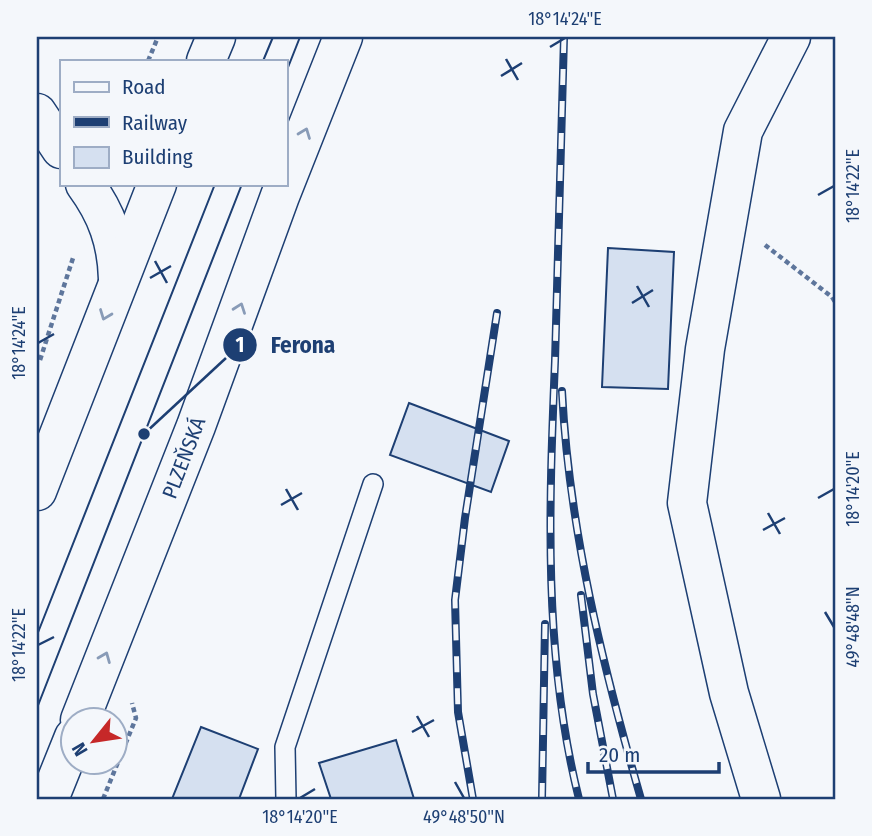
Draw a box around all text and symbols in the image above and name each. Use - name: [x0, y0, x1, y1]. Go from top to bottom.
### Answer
- text: 18°14'24"E: [528, 8, 602, 30]
- legend: [60, 60, 287, 186]
- text: Road: [122, 74, 166, 100]
- text: Railway: [122, 110, 188, 136]
- one-way arrow: [297, 128, 311, 140]
- text: Building: [122, 144, 193, 170]
- text: 18°14'22"E: [842, 149, 864, 223]
- one-way arrow: [231, 302, 245, 314]
- text: 18°14'24"E: [8, 306, 30, 380]
- one-way arrow: [99, 309, 113, 321]
- callout: Ferona: [222, 323, 350, 367]
- text: Ferona: [271, 331, 335, 359]
- text: 1: [236, 332, 244, 358]
- street label: PLZEŇSKÁ: [157, 413, 211, 503]
- text: 18°14'20"E: [842, 451, 864, 527]
- text: 49°48'48"N: [842, 586, 864, 668]
- text: 18°14'22"E: [8, 608, 30, 682]
- one-way arrow: [97, 652, 111, 664]
- north arrow: [60, 706, 130, 776]
- scale bar: [588, 731, 720, 775]
- text: N: [67, 739, 93, 760]
- text: 20 m: [599, 742, 640, 768]
- text: 18°14'20"E: [262, 806, 338, 828]
- text: 49°48'50"N: [423, 806, 505, 828]

